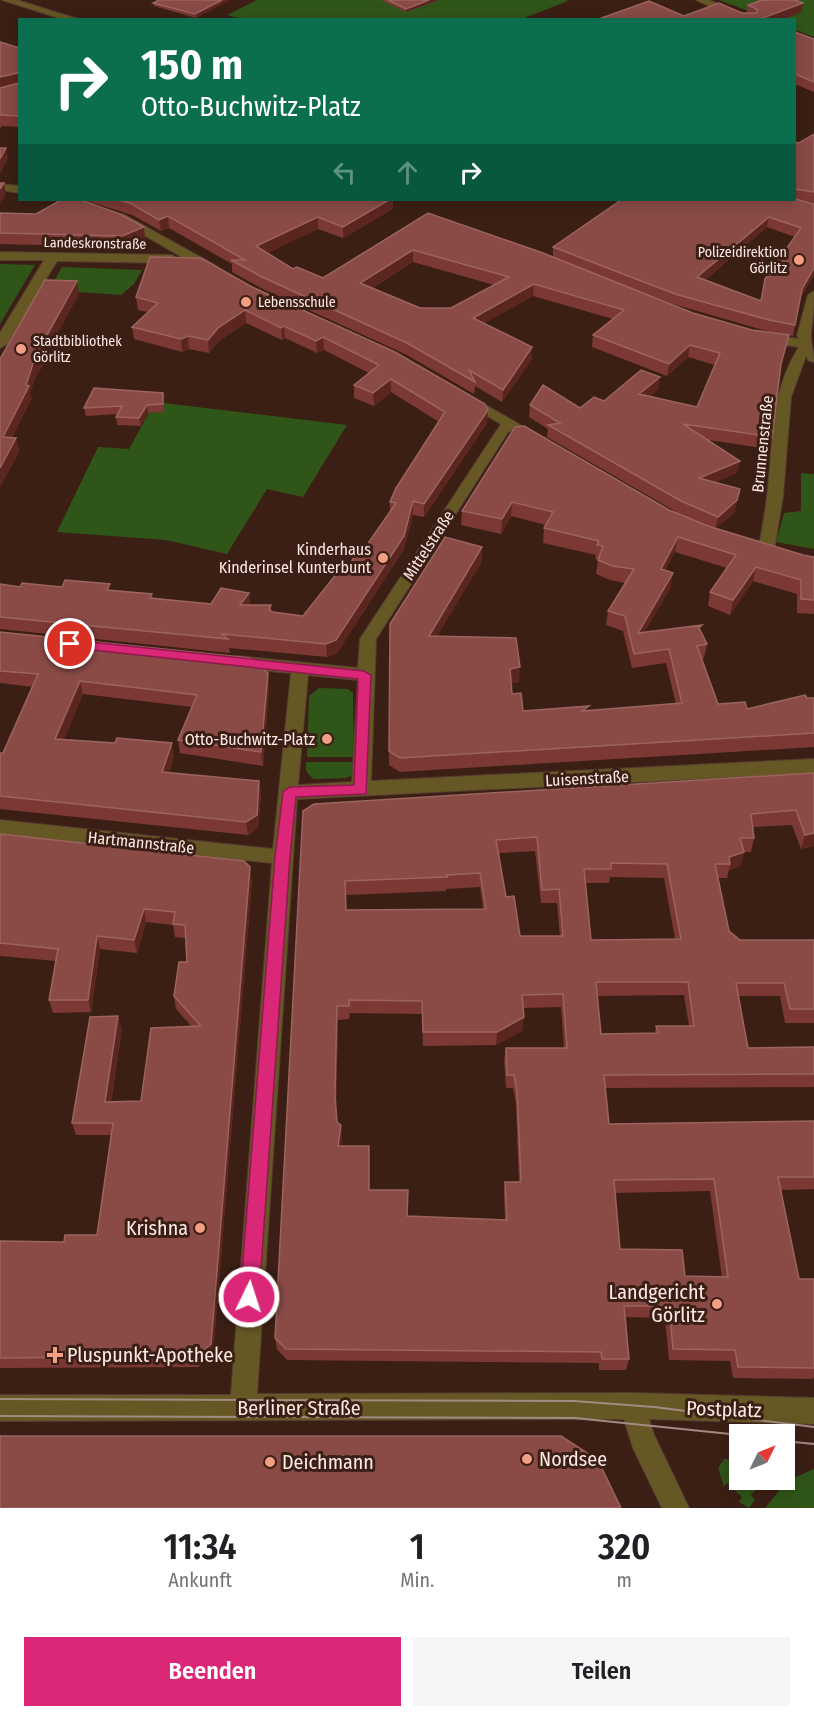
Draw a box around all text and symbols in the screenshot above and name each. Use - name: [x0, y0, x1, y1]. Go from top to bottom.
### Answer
- text: 150 m: [141, 40, 243, 90]
- icon: right: [42, 42, 120, 120]
- text: Otto-Buchwitz-Platz: [141, 91, 361, 123]
- icon: left: [328, 156, 361, 189]
- icon: ahead: [391, 156, 424, 189]
- icon: right: [454, 156, 487, 189]
- street label: Landeskronstraße: [43, 234, 147, 253]
- place label: Polizeidirektion Görlitz: [698, 244, 787, 277]
- marker: Polizeidirektion Görlitz: [792, 253, 806, 267]
- place label: Lebensschule: [258, 294, 336, 311]
- marker: Lebensschule: [239, 295, 253, 309]
- place label: Stadtbibliothek Görlitz: [33, 333, 122, 366]
- marker: Stadtbibliothek Görlitz: [14, 342, 28, 356]
- street label: Brunnenstraße: [748, 395, 777, 493]
- street label: Mittelstraße: [399, 507, 458, 584]
- place label: Kinderhaus Kinderinsel Kunterbunt: [219, 540, 372, 577]
- marker: Kinderhaus Kinderinsel Kunterbunt: [376, 551, 390, 565]
- pin: [44, 618, 95, 669]
- icon: arrive: [53, 627, 86, 660]
- place label: Otto-Buchwitz-Platz: [185, 730, 315, 749]
- marker: Otto-Buchwitz-Platz: [320, 732, 334, 746]
- street label: Luisenstraße: [545, 767, 629, 790]
- street label: Hartmannstraße: [87, 827, 195, 858]
- place label: Krishna: [126, 1216, 188, 1240]
- marker: Krishna: [193, 1221, 207, 1235]
- position arrow: [217, 1265, 281, 1329]
- place label: Landgericht Görlitz: [609, 1280, 705, 1327]
- marker: Landgericht Görlitz: [710, 1297, 724, 1311]
- place label: Pluspunkt-Apotheke: [67, 1343, 233, 1367]
- marker: Pluspunkt-Apotheke: [48, 1348, 62, 1362]
- street label: Berliner Straße: [237, 1396, 361, 1420]
- street label: Postplatz: [686, 1396, 762, 1422]
- north arrow: [729, 1424, 795, 1490]
- map controls: [729, 1424, 795, 1490]
- place label: Nordsee: [539, 1447, 607, 1471]
- place label: Deichmann: [282, 1450, 374, 1474]
- marker: Nordsee: [520, 1452, 534, 1466]
- marker: Deichmann: [263, 1455, 277, 1469]
- text: 11:34: [164, 1525, 237, 1569]
- text: 1: [410, 1525, 425, 1569]
- text: 320: [598, 1525, 650, 1569]
- text: Ankunft: [168, 1568, 232, 1592]
- text: Min.: [400, 1568, 434, 1592]
- text: m: [616, 1568, 632, 1592]
- button: Beenden: [24, 1637, 401, 1706]
- button: Teilen: [413, 1637, 790, 1706]

